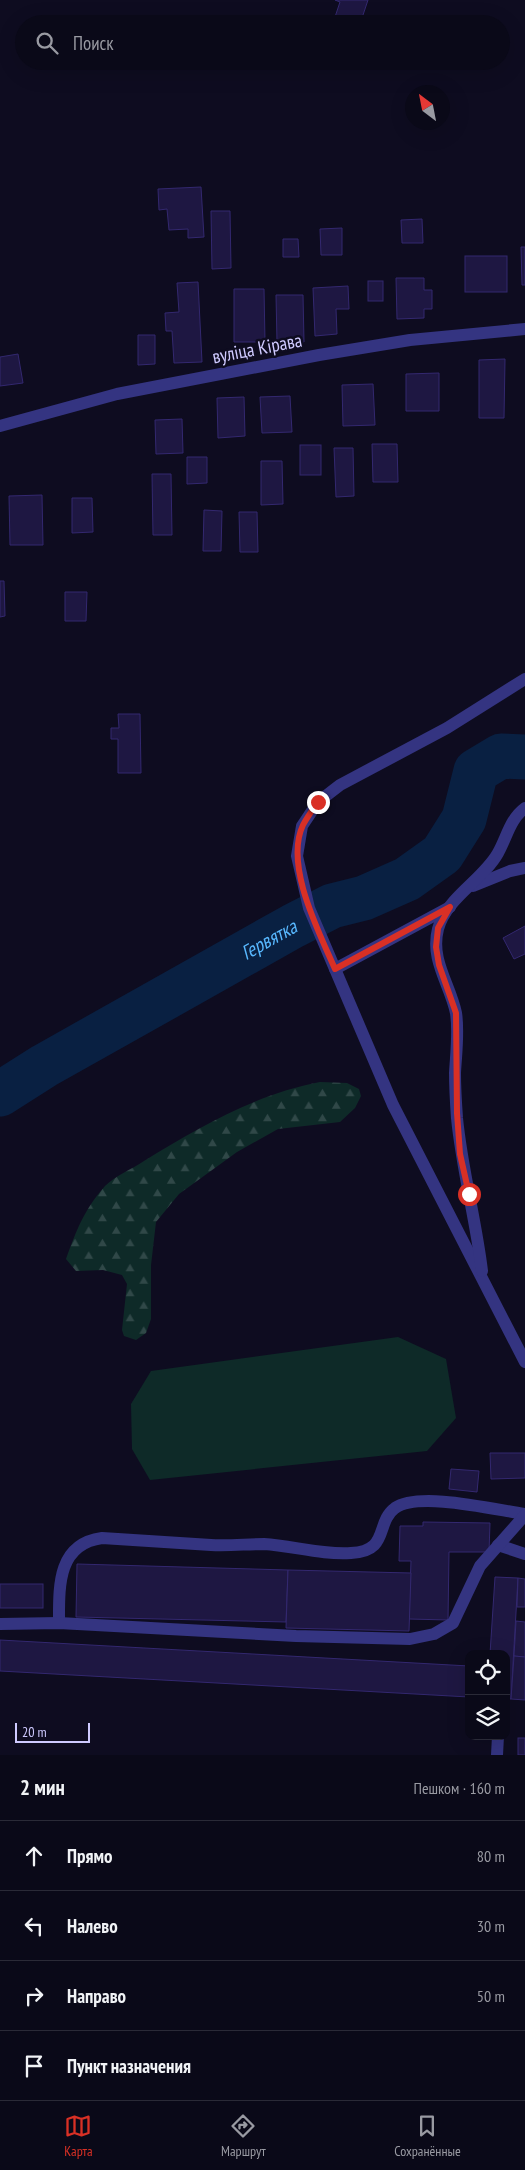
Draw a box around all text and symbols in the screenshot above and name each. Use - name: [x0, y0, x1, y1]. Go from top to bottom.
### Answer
- search box: [15, 15, 510, 70]
- icon: search: [33, 29, 61, 57]
- text: Поиск: [73, 31, 114, 55]
- north arrow: [405, 85, 450, 130]
- street label: вуліца Кірава: [210, 328, 304, 368]
- route end: [307, 791, 330, 814]
- water label: Гервятка: [236, 913, 302, 966]
- route start: [458, 1183, 481, 1206]
- map controls: [465, 1650, 510, 1740]
- button: locate: [465, 1650, 510, 1695]
- button: layers: [465, 1695, 510, 1740]
- scale bar: [15, 1720, 90, 1743]
- text: 20 m: [22, 1723, 47, 1741]
- text: 2 мин: [20, 1774, 65, 1801]
- text: Пешком · 160 m: [414, 1778, 505, 1798]
- icon: ahead: [20, 1842, 48, 1870]
- text: Прямо: [67, 1844, 112, 1868]
- text: 80 m: [477, 1846, 505, 1866]
- icon: left: [20, 1912, 48, 1940]
- text: Налево: [67, 1914, 118, 1938]
- text: 30 m: [477, 1916, 505, 1936]
- icon: right: [20, 1982, 48, 2010]
- text: Направо: [67, 1984, 126, 2008]
- text: 50 m: [477, 1986, 505, 2006]
- icon: arrive: [20, 2052, 48, 2080]
- text: Пункт назначения: [67, 2054, 191, 2078]
- tab: Карта: [64, 2112, 93, 2160]
- tab: Маршрут: [221, 2112, 266, 2160]
- tab: Сохранённые: [394, 2112, 461, 2160]

